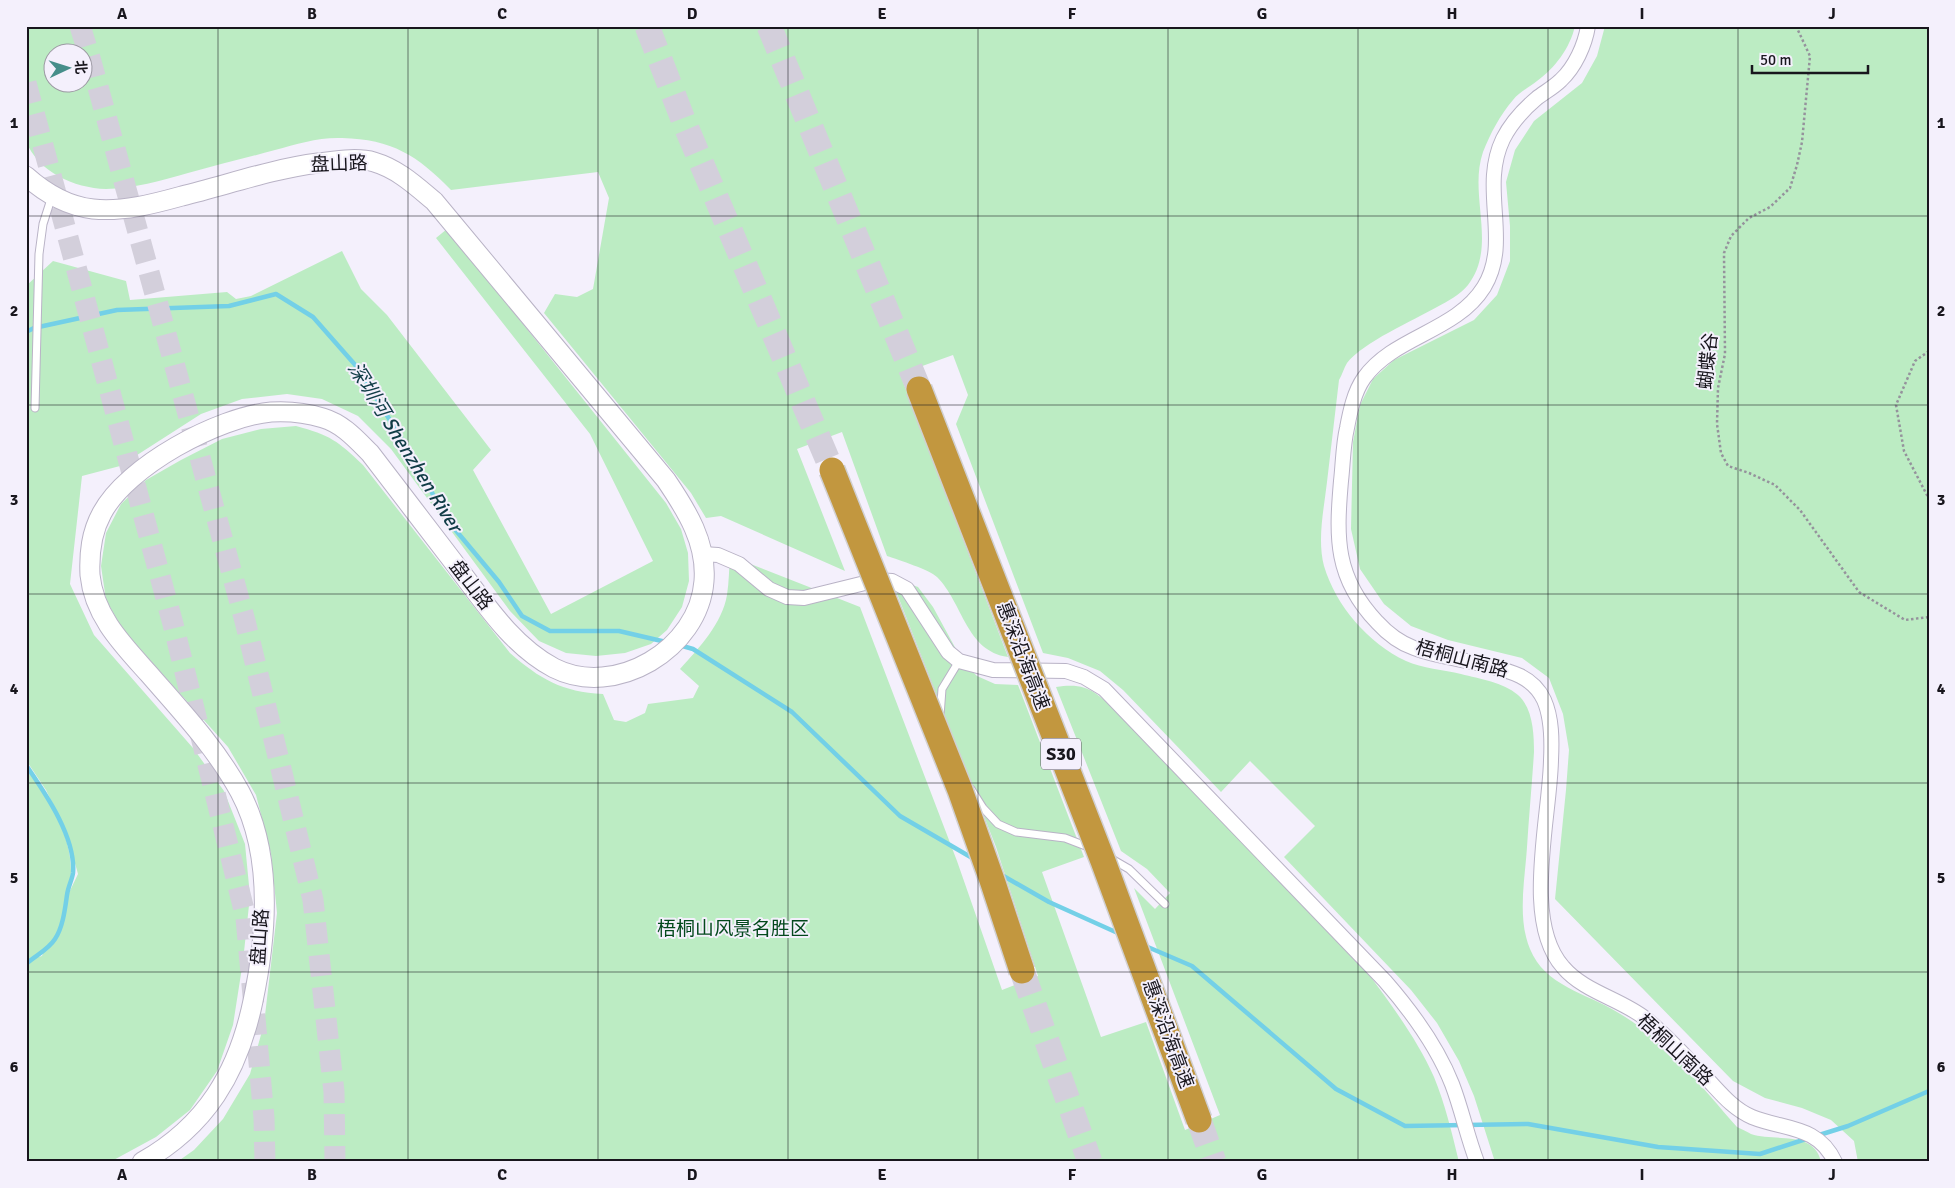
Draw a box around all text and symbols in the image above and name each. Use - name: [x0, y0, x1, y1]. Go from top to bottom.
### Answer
- text: A: [117, 4, 128, 24]
- text: B: [307, 4, 317, 24]
- text: C: [497, 4, 507, 24]
- text: D: [687, 4, 698, 24]
- text: E: [877, 4, 887, 24]
- text: F: [1068, 4, 1077, 24]
- text: G: [1257, 4, 1267, 24]
- text: H: [1447, 4, 1457, 24]
- text: I: [1639, 4, 1645, 24]
- text: J: [1828, 4, 1836, 24]
- north arrow: [42, 42, 92, 92]
- scale bar: [1752, 42, 1869, 74]
- text: 50 m: [1760, 51, 1791, 69]
- text: 北: [72, 60, 89, 75]
- text: 1: [10, 113, 19, 133]
- text: 1: [1937, 113, 1946, 133]
- street label: 盘山路: [310, 151, 368, 177]
- text: 2: [10, 301, 18, 321]
- text: 2: [1937, 301, 1945, 321]
- street label: 蝴蝶谷: [1693, 331, 1723, 391]
- water label: 深圳河 Shenzhen River: [342, 357, 469, 539]
- text: 3: [10, 490, 18, 510]
- text: 3: [1937, 490, 1945, 510]
- street label: 盘山路: [444, 555, 498, 615]
- street label: 惠深沿海高速: [991, 598, 1055, 714]
- street label: 梧桐山南路: [1413, 635, 1511, 683]
- text: 4: [10, 679, 19, 699]
- text: 4: [1937, 679, 1946, 699]
- road number: S30: [1041, 739, 1081, 770]
- text: 5: [10, 868, 18, 888]
- text: 5: [1937, 868, 1945, 888]
- street label: 盘山路: [246, 908, 274, 966]
- park label: 梧桐山风景名胜区: [657, 917, 809, 941]
- street label: 惠深沿海高速: [1137, 976, 1199, 1092]
- street label: 梧桐山南路: [1632, 1009, 1718, 1091]
- text: 6: [10, 1057, 19, 1077]
- text: 6: [1937, 1057, 1946, 1077]
- text: A: [117, 1165, 128, 1185]
- text: B: [307, 1165, 317, 1185]
- text: C: [497, 1165, 507, 1185]
- text: D: [687, 1165, 698, 1185]
- text: E: [877, 1165, 887, 1185]
- text: F: [1068, 1165, 1077, 1185]
- text: G: [1257, 1165, 1267, 1185]
- text: H: [1447, 1165, 1457, 1185]
- text: I: [1639, 1165, 1645, 1185]
- text: J: [1828, 1165, 1836, 1185]

